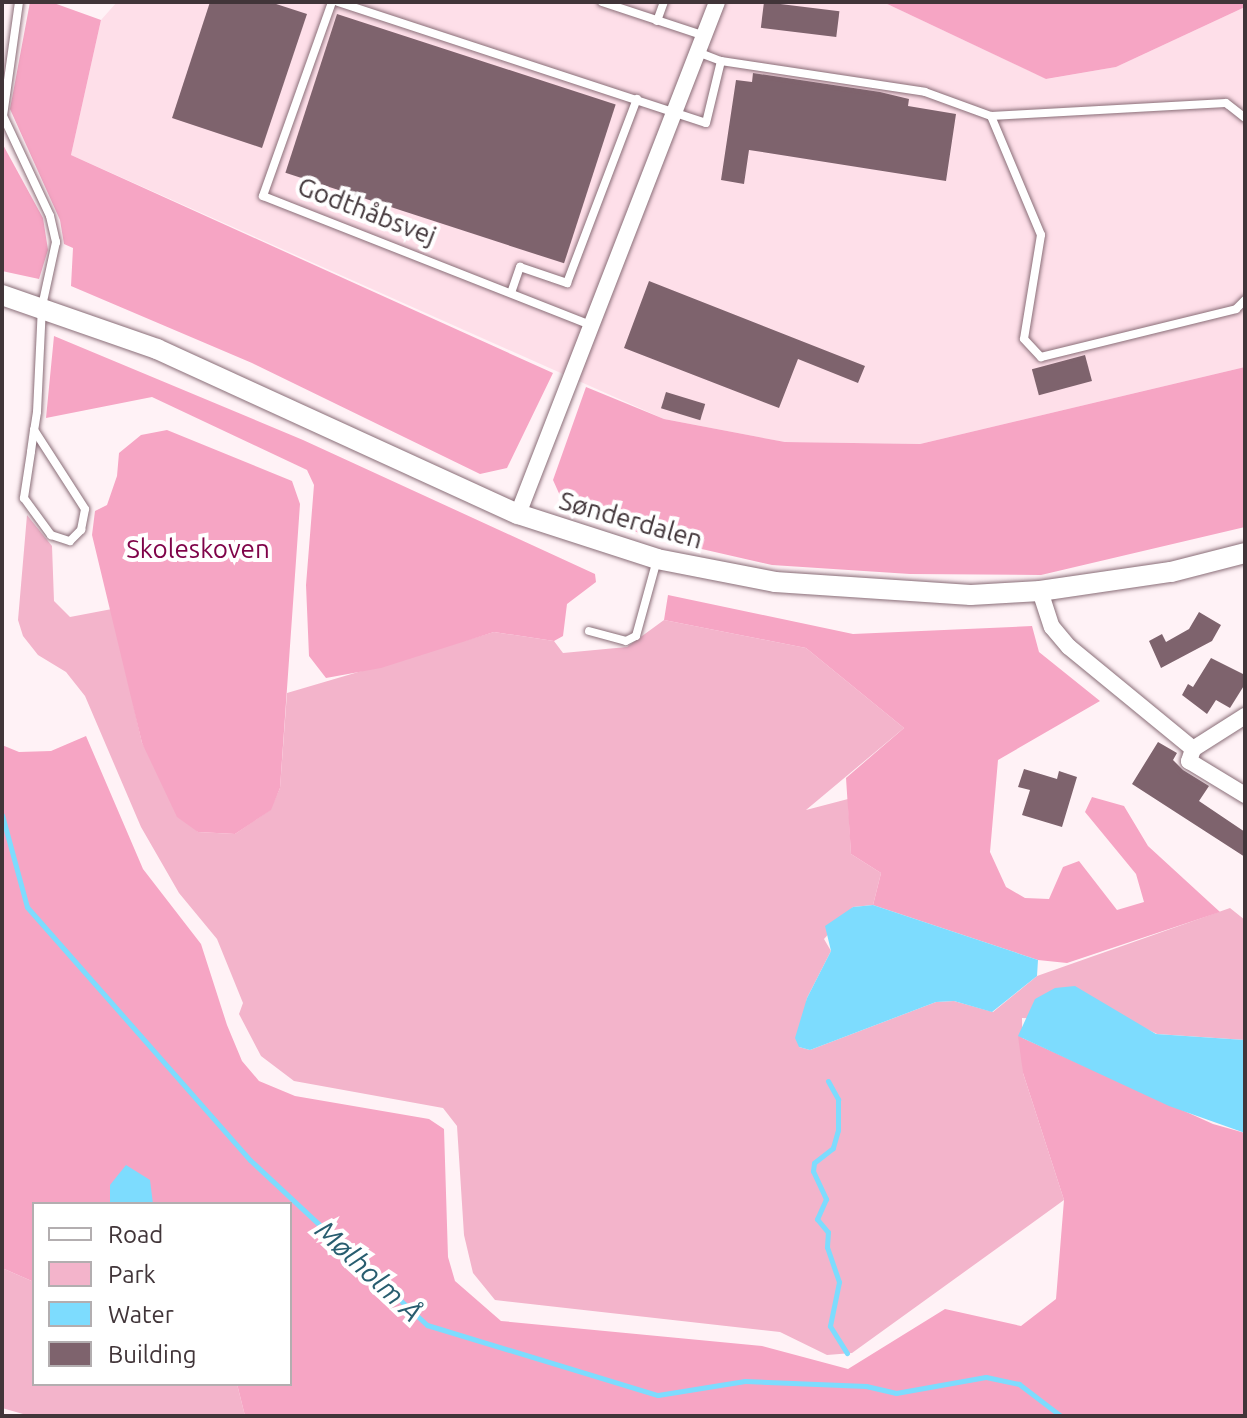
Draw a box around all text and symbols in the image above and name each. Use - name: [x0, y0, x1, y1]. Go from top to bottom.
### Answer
- street label: Godthåbsvej: [293, 170, 441, 252]
- street label: Sønderdalen: [556, 485, 706, 555]
- park label: Skoleskoven: [126, 533, 270, 565]
- legend: [32, 1202, 292, 1386]
- water label: Mølholm Å: [309, 1213, 429, 1329]
- text: Road: [108, 1221, 163, 1248]
- text: Park: [108, 1261, 156, 1288]
- text: Water: [108, 1301, 174, 1328]
- text: Building: [108, 1341, 196, 1368]

